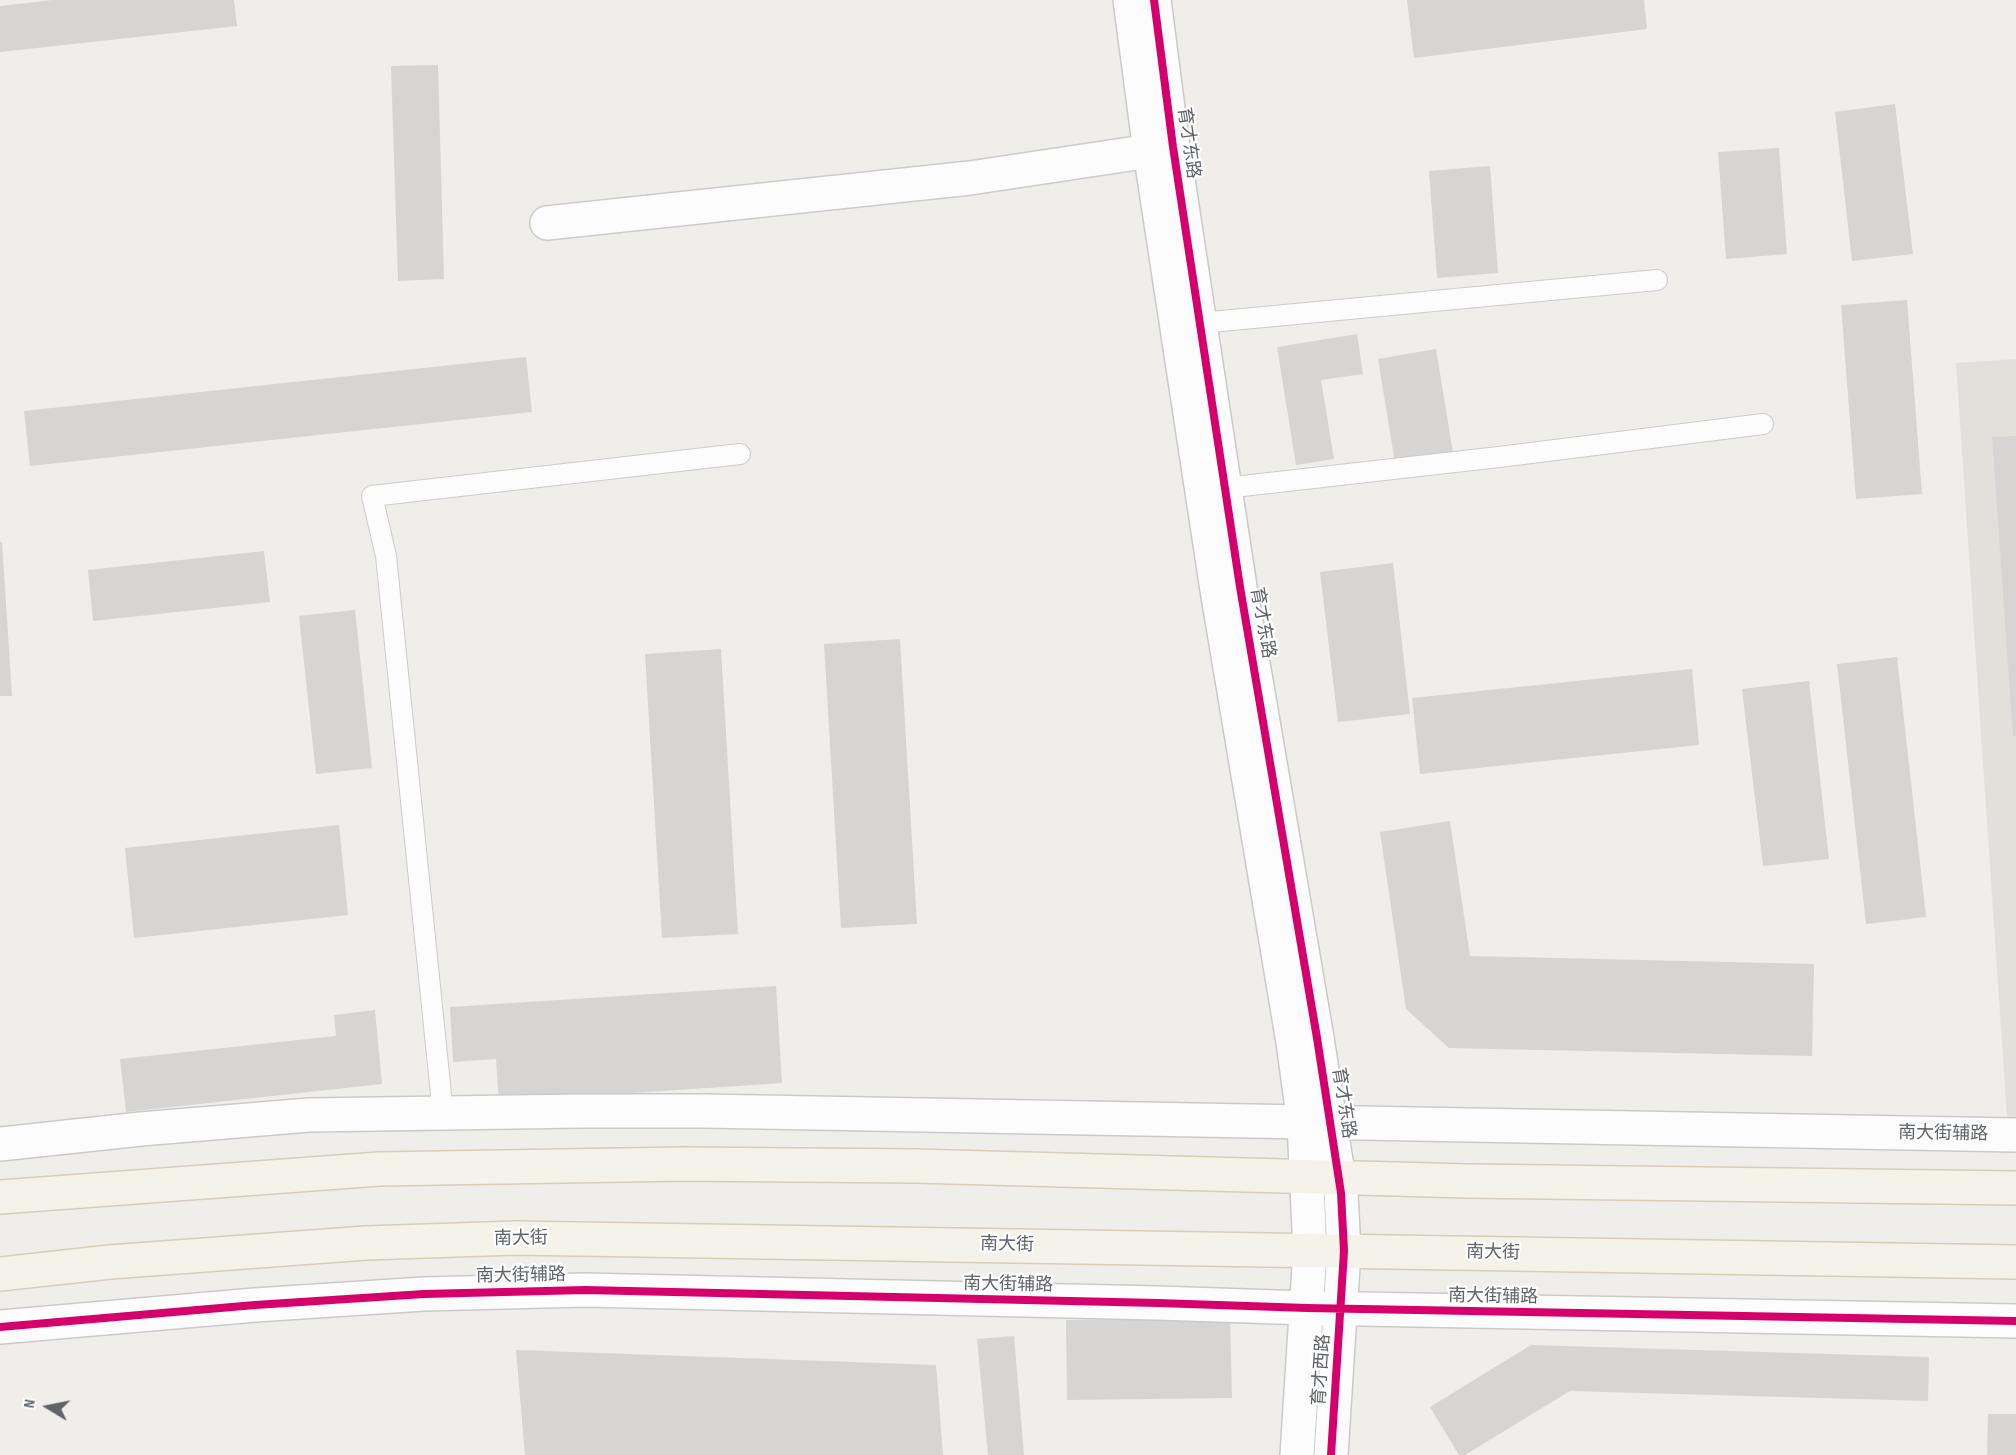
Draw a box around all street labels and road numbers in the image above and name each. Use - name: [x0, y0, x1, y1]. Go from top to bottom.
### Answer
- street label: 育才东路: [1172, 106, 1204, 180]
- street label: 育才东路: [1245, 586, 1279, 660]
- street label: 育才东路: [1327, 1066, 1359, 1140]
- street label: 南大街辅路: [1898, 1122, 1988, 1146]
- street label: 南大街: [494, 1228, 548, 1250]
- street label: 南大街: [980, 1234, 1034, 1256]
- street label: 南大街: [1466, 1242, 1520, 1264]
- street label: 南大街辅路: [476, 1264, 566, 1288]
- street label: 南大街辅路: [963, 1273, 1053, 1297]
- street label: 南大街辅路: [1448, 1285, 1538, 1309]
- street label: 育才西路: [1309, 1333, 1335, 1407]

